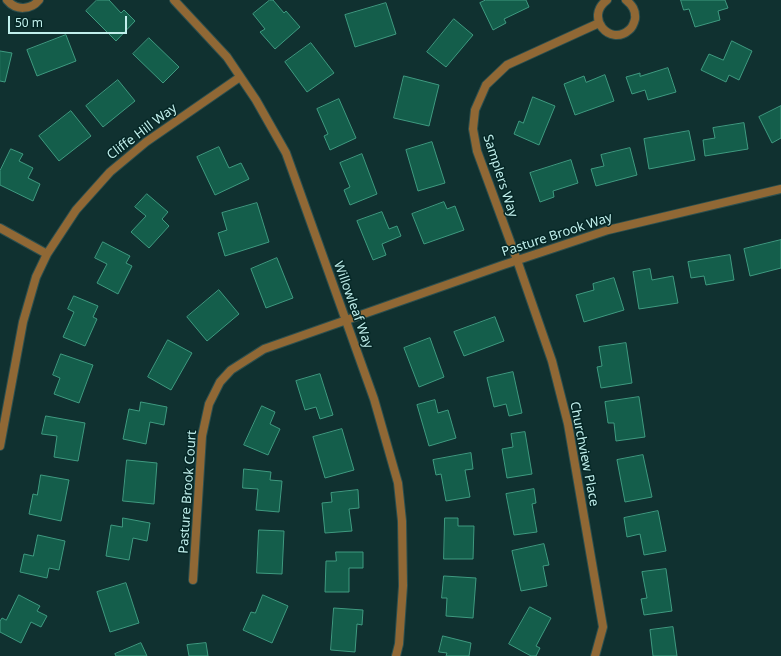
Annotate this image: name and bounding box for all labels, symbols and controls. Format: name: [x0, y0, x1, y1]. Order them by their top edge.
scale bar: [10, 8, 129, 34]
text: 50 m: [15, 14, 43, 31]
street label: Cliffe Hill Way: [104, 101, 180, 163]
street label: Samplers Way: [479, 133, 521, 219]
street label: Pasture Brook Way: [500, 210, 614, 260]
street label: Willowleaf Way: [330, 259, 376, 351]
street label: Churchview Place: [566, 400, 602, 508]
street label: Pasture Brook Court: [176, 430, 200, 554]

